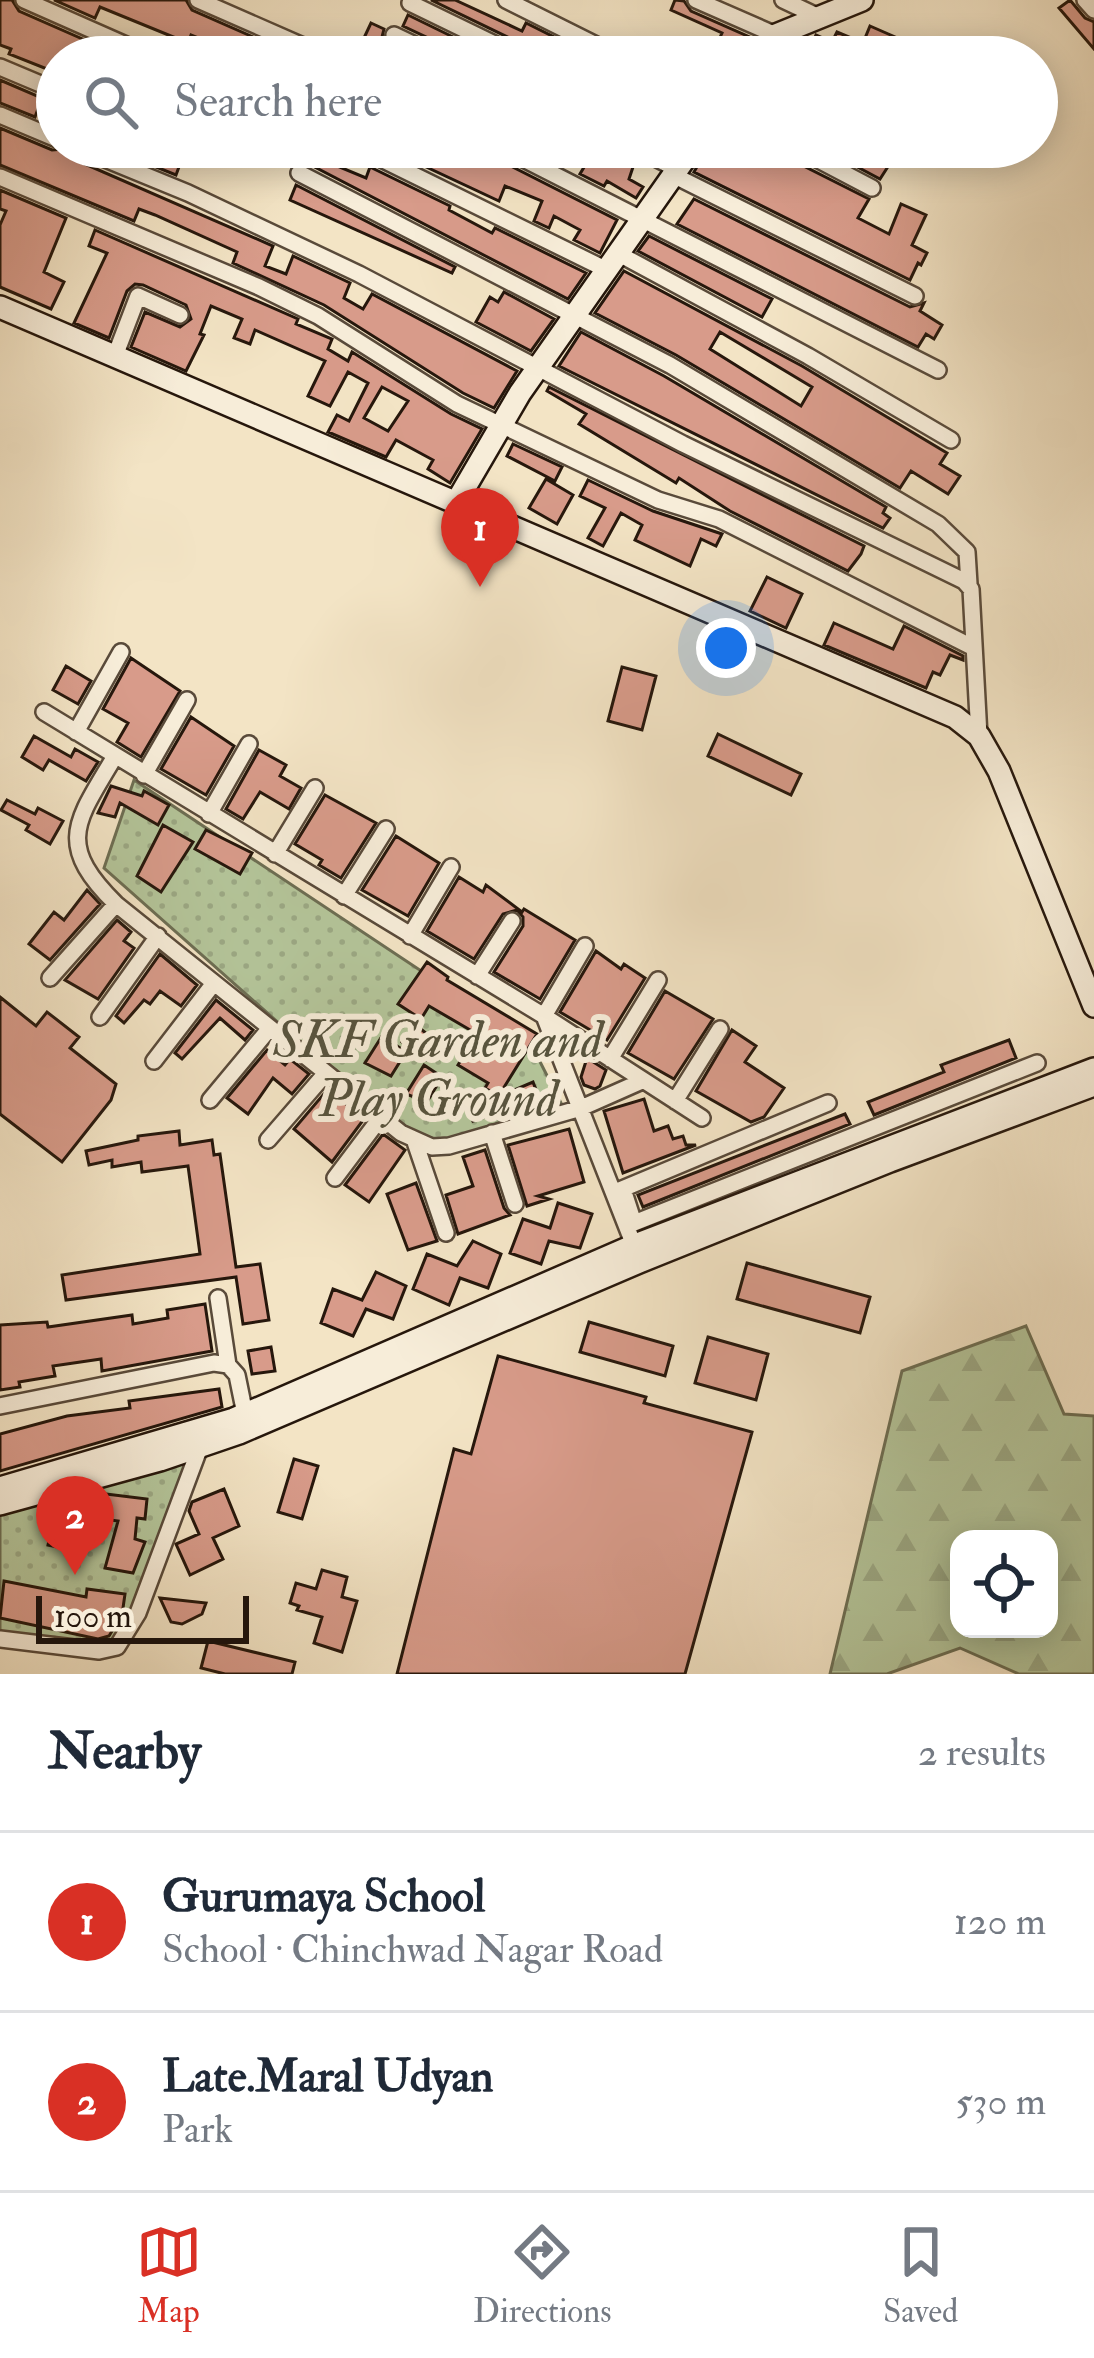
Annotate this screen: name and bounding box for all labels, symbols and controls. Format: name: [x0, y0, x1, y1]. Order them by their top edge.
search box: [36, 36, 1058, 168]
icon: search: [78, 69, 144, 135]
text: Search here: [174, 74, 382, 130]
pin: 1: [441, 488, 519, 587]
your location: [696, 618, 756, 678]
park label: SKF Garden and Play Ground: [272, 1009, 605, 1132]
pin: 2: [36, 1476, 114, 1575]
map controls: [950, 1530, 1058, 1638]
button: locate: [950, 1530, 1058, 1638]
scale bar: [36, 1590, 249, 1643]
text: 100 m: [54, 1596, 132, 1637]
text: Nearby: [48, 1720, 201, 1784]
text: 2 results: [918, 1728, 1046, 1777]
text: Gurumaya School: [162, 1869, 485, 1925]
text: 1: [80, 1897, 94, 1946]
text: 120 m: [954, 1897, 1046, 1946]
text: School · Chinchwad Nagar Road: [162, 1925, 663, 1974]
text: Late.Maral Udyan: [162, 2049, 493, 2105]
text: 2: [77, 2077, 97, 2126]
text: 530 m: [955, 2077, 1046, 2126]
text: Park: [162, 2105, 233, 2154]
tab: Map: [136, 2219, 202, 2332]
tab: Directions: [473, 2219, 612, 2332]
tab: Saved: [883, 2219, 958, 2332]

